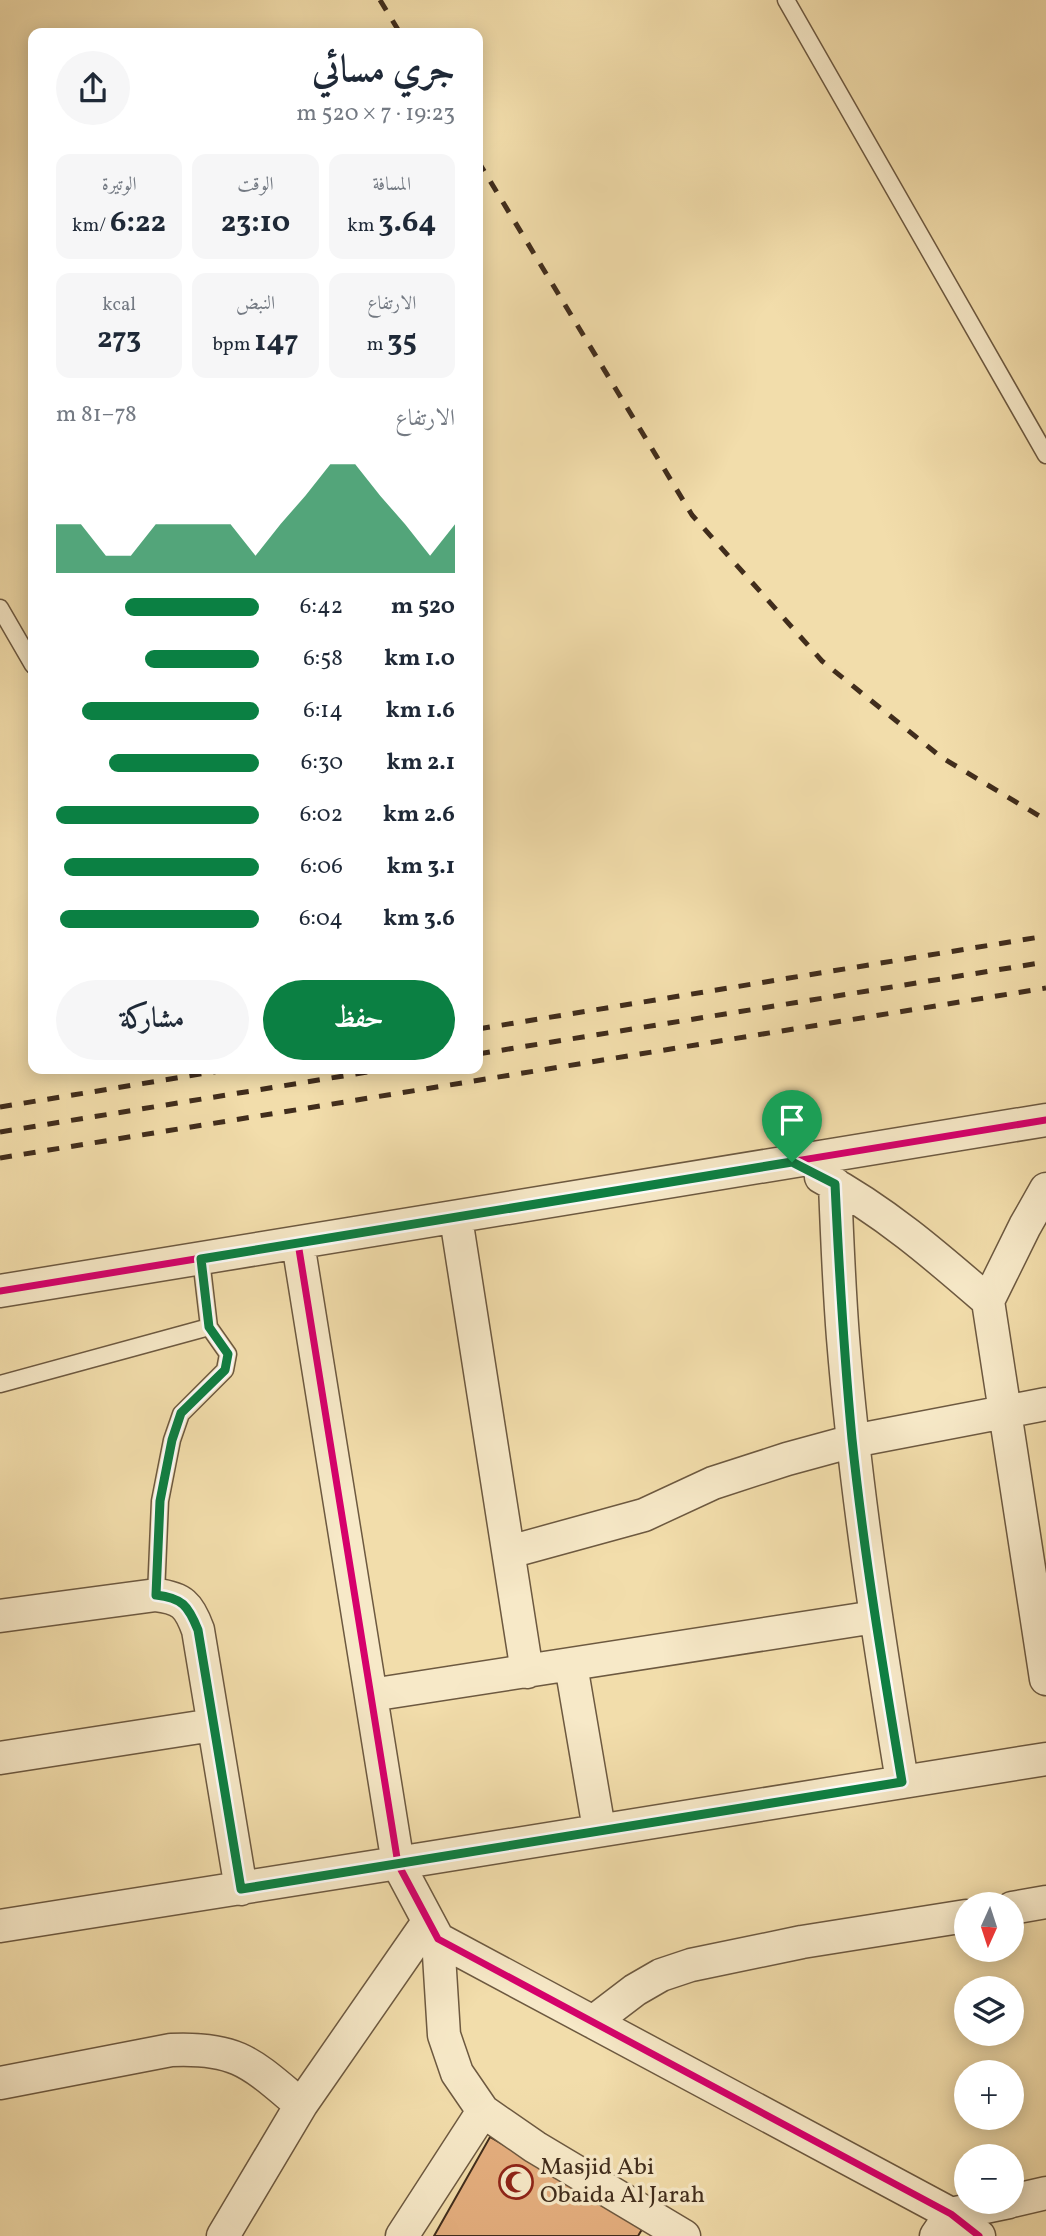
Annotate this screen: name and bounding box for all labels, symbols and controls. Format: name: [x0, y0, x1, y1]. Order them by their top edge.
text: جري مسائي: [312, 45, 455, 98]
button: share: [56, 51, 130, 125]
text: 19:23 · 7 × 520 m: [297, 98, 455, 130]
text: الوتيرة: [102, 172, 137, 198]
text: الوقت: [237, 172, 274, 198]
text: المسافة: [372, 172, 411, 198]
text: 6:22: [110, 202, 166, 244]
text: 23:10: [221, 202, 290, 244]
text: 3.64: [378, 202, 436, 244]
text: /km: [72, 213, 110, 239]
text: km: [347, 213, 378, 239]
text: النبض: [236, 291, 275, 317]
text: الارتفاع: [367, 291, 416, 317]
text: kcal: [102, 292, 136, 318]
text: 273: [97, 318, 141, 360]
text: 147: [254, 321, 299, 363]
text: 35: [387, 321, 417, 363]
text: bpm: [212, 332, 254, 358]
text: m: [367, 332, 387, 358]
text: 78–81 m: [56, 399, 137, 431]
text: الارتفاع: [395, 403, 455, 435]
text: 6:42: [300, 591, 343, 623]
text: 520 m: [391, 591, 455, 623]
text: 6:58: [303, 643, 343, 675]
text: 1.0 km: [384, 643, 455, 675]
text: 6:14: [303, 695, 343, 727]
text: 1.6 km: [386, 695, 455, 727]
text: 6:30: [301, 747, 343, 779]
text: 2.1 km: [386, 747, 455, 779]
text: 6:02: [300, 799, 343, 831]
text: 2.6 km: [383, 799, 455, 831]
text: 6:06: [300, 851, 343, 883]
text: 3.1 km: [387, 851, 455, 883]
text: 6:04: [299, 903, 343, 935]
text: 3.6 km: [383, 903, 455, 935]
button: مشاركة: [56, 980, 249, 1060]
button: حفظ: [263, 980, 455, 1060]
pin: [762, 1090, 822, 1162]
icon: arrive: [773, 1101, 811, 1139]
north arrow: [954, 1892, 1024, 1962]
map controls: [954, 1892, 1024, 2214]
button: layers: [954, 1976, 1024, 2046]
button: +: [954, 2060, 1024, 2130]
button: −: [954, 2144, 1024, 2214]
place label: Masjid Abi Obaida Al Jarah: [540, 2151, 705, 2213]
mosque icon: Masjid Abi Obaida Al Jarah: [497, 2163, 535, 2201]

